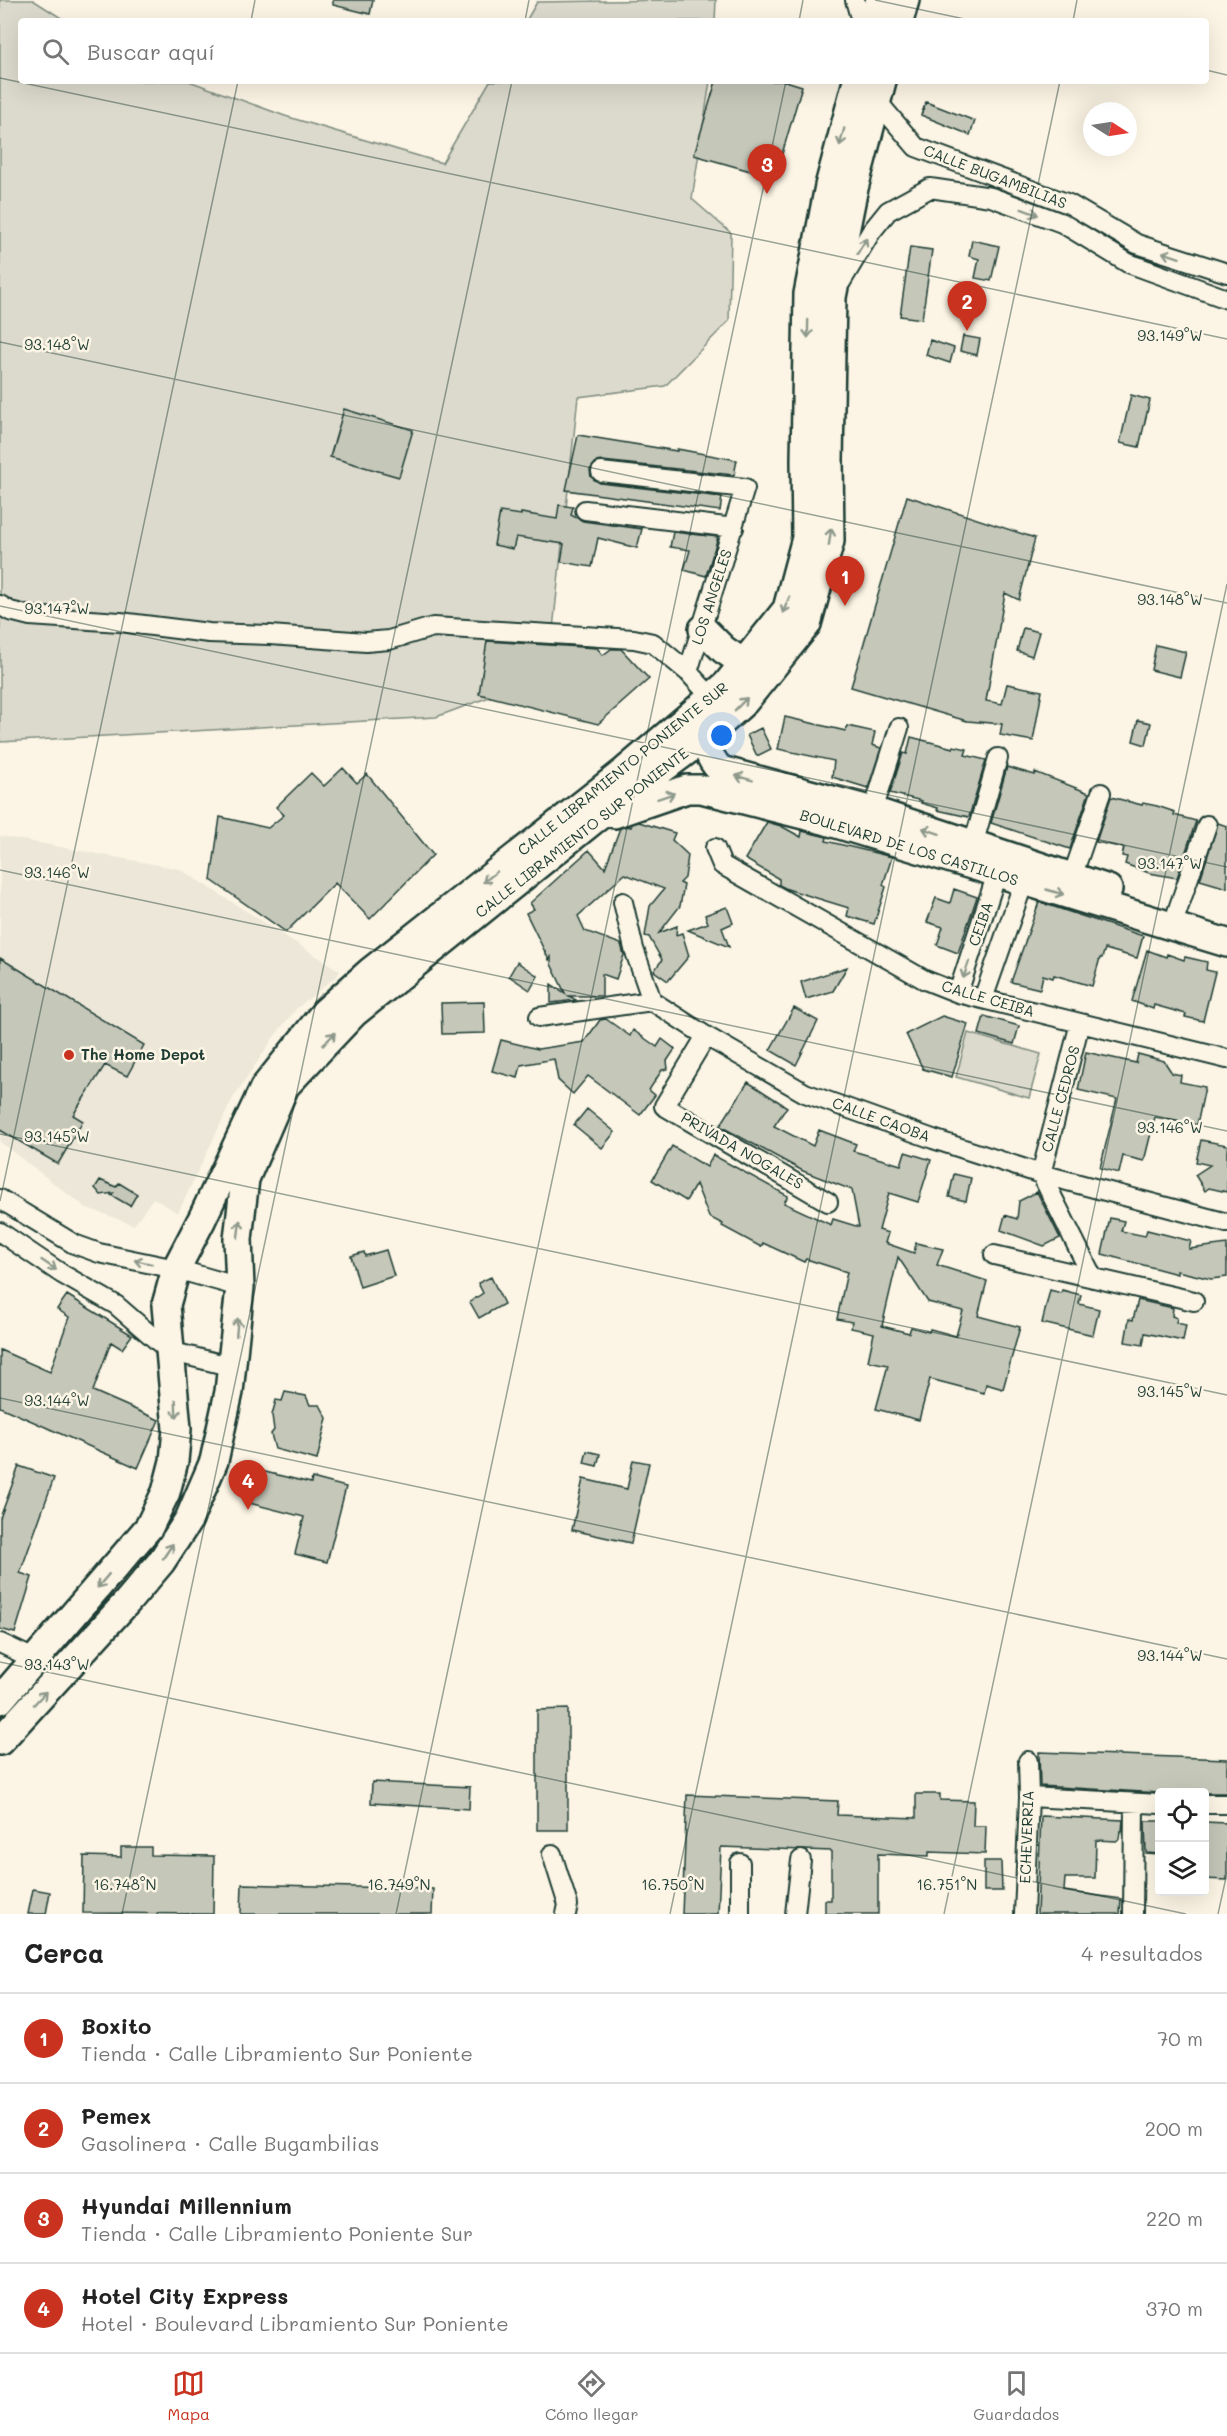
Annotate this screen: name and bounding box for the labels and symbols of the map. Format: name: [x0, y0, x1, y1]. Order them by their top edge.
north arrow: [1083, 102, 1137, 156]
one-way arrow: [836, 128, 847, 147]
street label: CALLE BUGAMBILIAS: [921, 139, 1070, 213]
pin: 3: [748, 144, 786, 194]
one-way arrow: [1020, 207, 1039, 218]
one-way arrow: [857, 238, 869, 255]
one-way arrow: [1162, 249, 1181, 260]
pin: 2: [948, 282, 986, 331]
one-way arrow: [802, 318, 813, 338]
text: 93.149°W: [1137, 325, 1203, 345]
text: 93.148°W: [24, 334, 90, 354]
one-way arrow: [825, 527, 836, 547]
street label: LOS ANGELES: [686, 546, 736, 647]
pin: 1: [826, 556, 864, 606]
text: 93.148°W: [1137, 589, 1203, 609]
one-way arrow: [780, 595, 791, 613]
text: 93.147°W: [25, 598, 89, 618]
street label: CALLE LIBRAMIENTO PONIENTE SUR: [513, 677, 732, 860]
one-way arrow: [733, 697, 748, 712]
your location: [707, 721, 736, 750]
street label: CALLE LIBRAMIENTO SUR PONIENTE: [471, 742, 692, 922]
one-way arrow: [735, 771, 754, 783]
one-way arrow: [656, 790, 675, 801]
street label: BOULEVARD DE LOS CASTILLOS: [798, 804, 1021, 890]
one-way arrow: [922, 824, 941, 835]
text: 93.147°W: [1138, 853, 1202, 873]
text: 93.146°W: [24, 862, 90, 882]
one-way arrow: [482, 870, 498, 883]
one-way arrow: [1045, 887, 1064, 898]
street label: CEIBA: [963, 899, 997, 948]
one-way arrow: [959, 960, 970, 979]
street label: CALLE CEIBA: [939, 975, 1037, 1021]
one-way arrow: [322, 1032, 336, 1047]
street label: CALLE CEDROS: [1036, 1043, 1084, 1154]
place label: The Home Depot: [81, 1044, 206, 1064]
marker: The Home Depot: [62, 1048, 76, 1062]
street label: CALLE CAOBA: [830, 1092, 933, 1146]
street label: PRIVADA NOGALES: [678, 1107, 807, 1193]
text: 93.146°W: [1137, 1117, 1203, 1137]
text: 93.145°W: [24, 1126, 90, 1146]
one-way arrow: [234, 1220, 245, 1239]
one-way arrow: [133, 1256, 153, 1267]
one-way arrow: [40, 1259, 56, 1271]
one-way arrow: [232, 1318, 243, 1338]
text: 93.145°W: [1137, 1381, 1203, 1401]
text: 93.144°W: [24, 1390, 90, 1410]
one-way arrow: [170, 1398, 181, 1418]
pin: 4: [228, 1460, 268, 1510]
one-way arrow: [162, 1543, 174, 1560]
one-way arrow: [96, 1573, 109, 1589]
text: 93.144°W: [1137, 1645, 1203, 1665]
text: 93.143°W: [24, 1654, 90, 1674]
one-way arrow: [33, 1691, 47, 1706]
street label: ECHEVERRIA: [1014, 1790, 1038, 1884]
text: 16.748°N: [93, 1874, 157, 1894]
text: 16.749°N: [367, 1874, 431, 1894]
text: 16.750°N: [641, 1874, 705, 1894]
text: 16.751°N: [917, 1874, 977, 1894]

